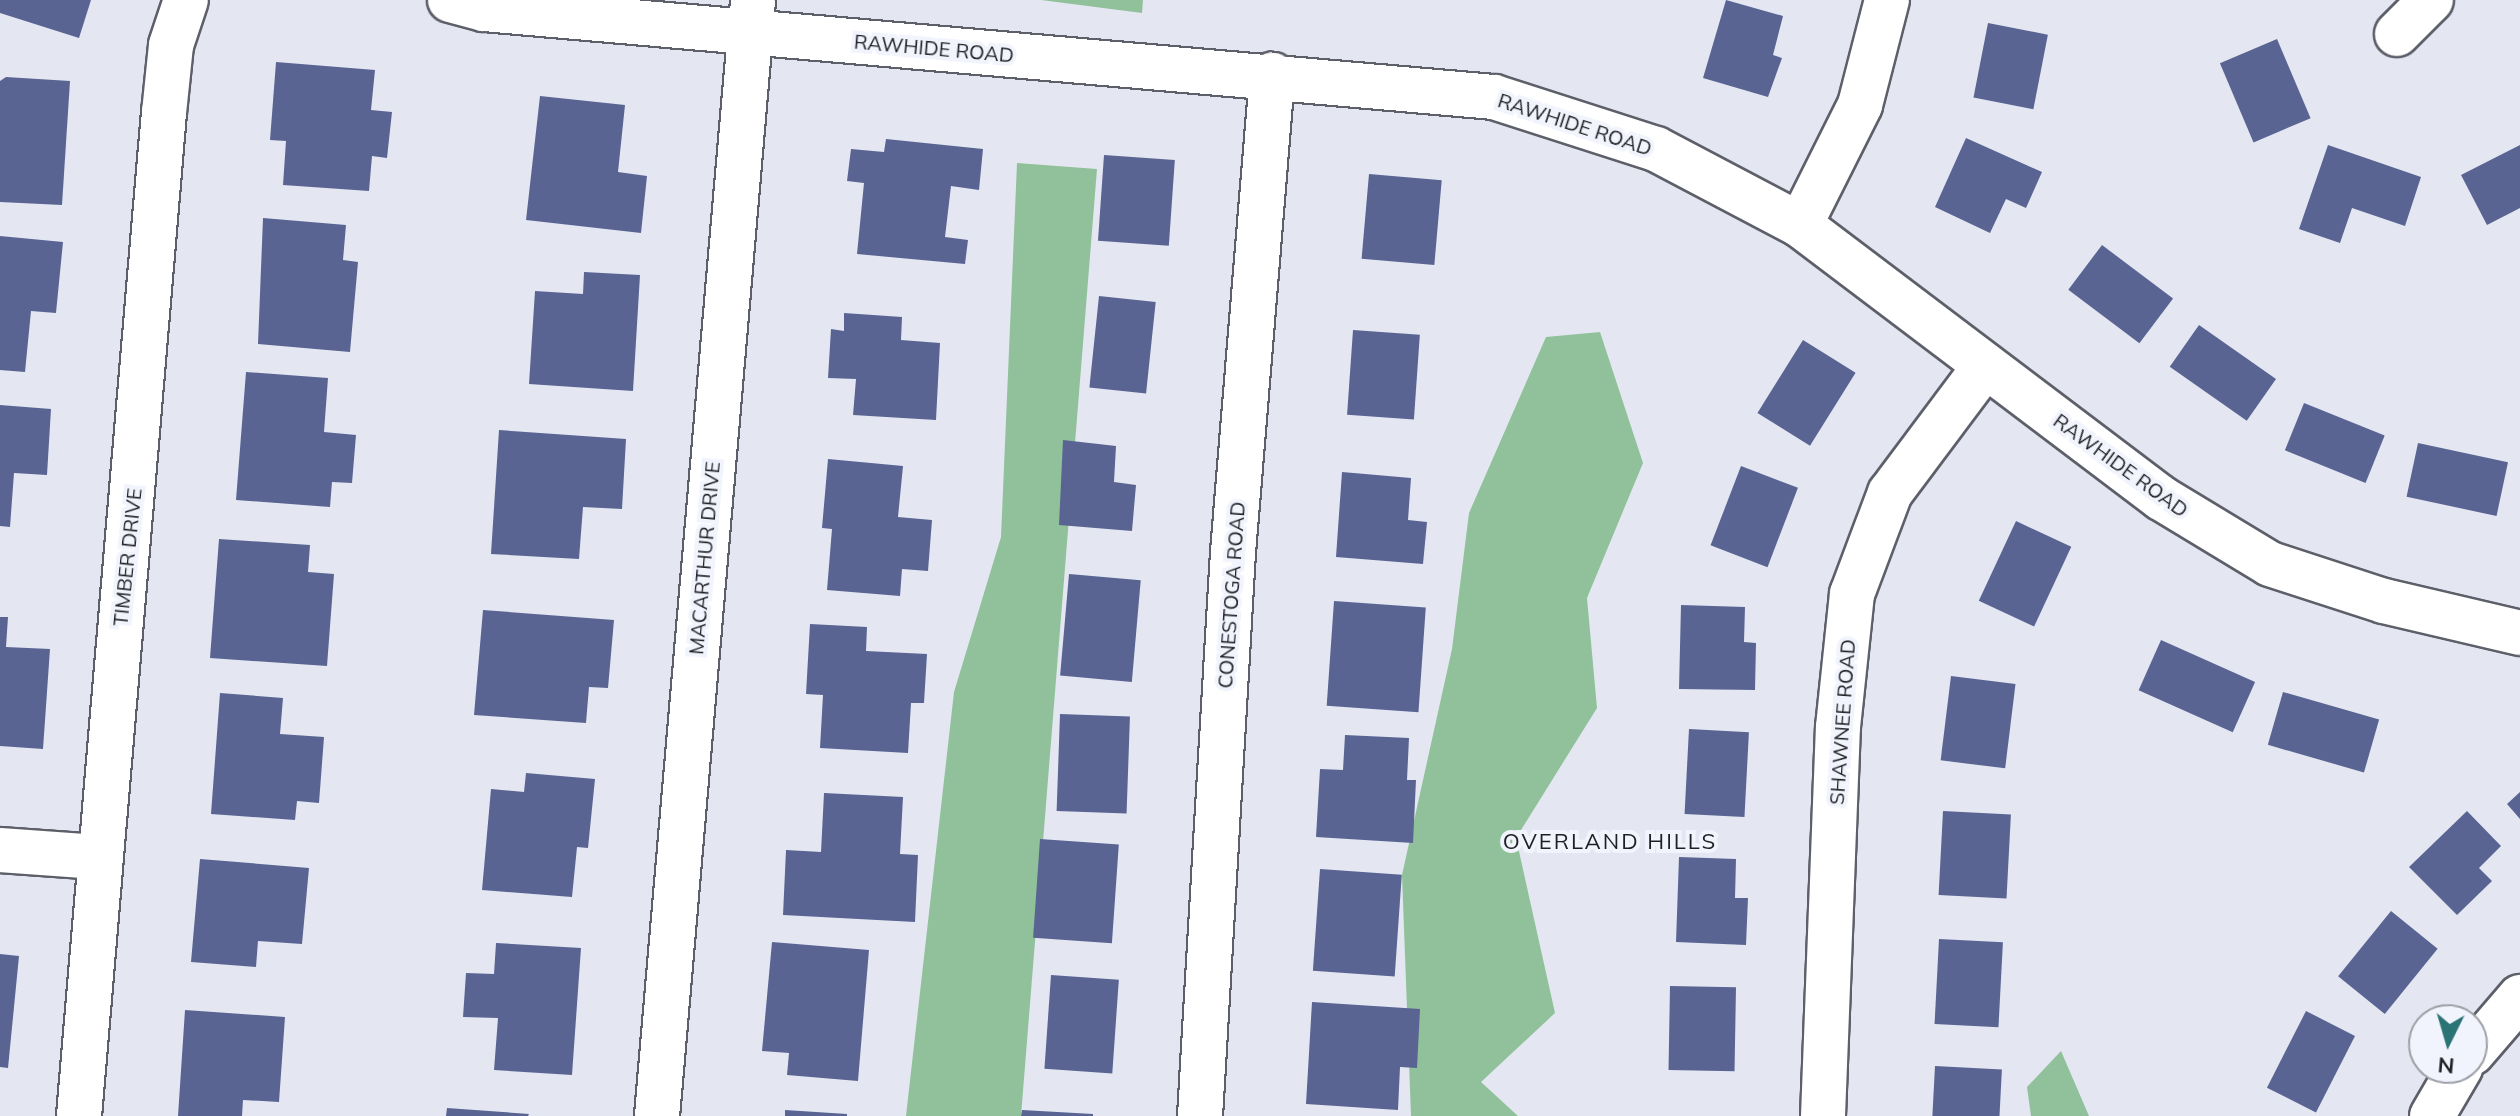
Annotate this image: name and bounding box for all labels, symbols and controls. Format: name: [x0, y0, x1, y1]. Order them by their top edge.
street label: RAWHIDE ROAD: [853, 29, 1015, 67]
street label: RAWHIDE ROAD: [1495, 88, 1655, 160]
street label: RAWHIDE ROAD: [2049, 408, 2193, 522]
street label: MACARTHUR DRIVE: [684, 460, 724, 656]
street label: TIMBER DRIVE: [108, 487, 146, 627]
street label: CONESTOGA ROAD: [1213, 501, 1249, 689]
street label: SHAWNEE ROAD: [1824, 638, 1860, 806]
district label: OVERLAND HILLS: [1503, 829, 1717, 855]
north arrow: [2408, 1004, 2488, 1084]
text: N: [2437, 1051, 2456, 1081]

